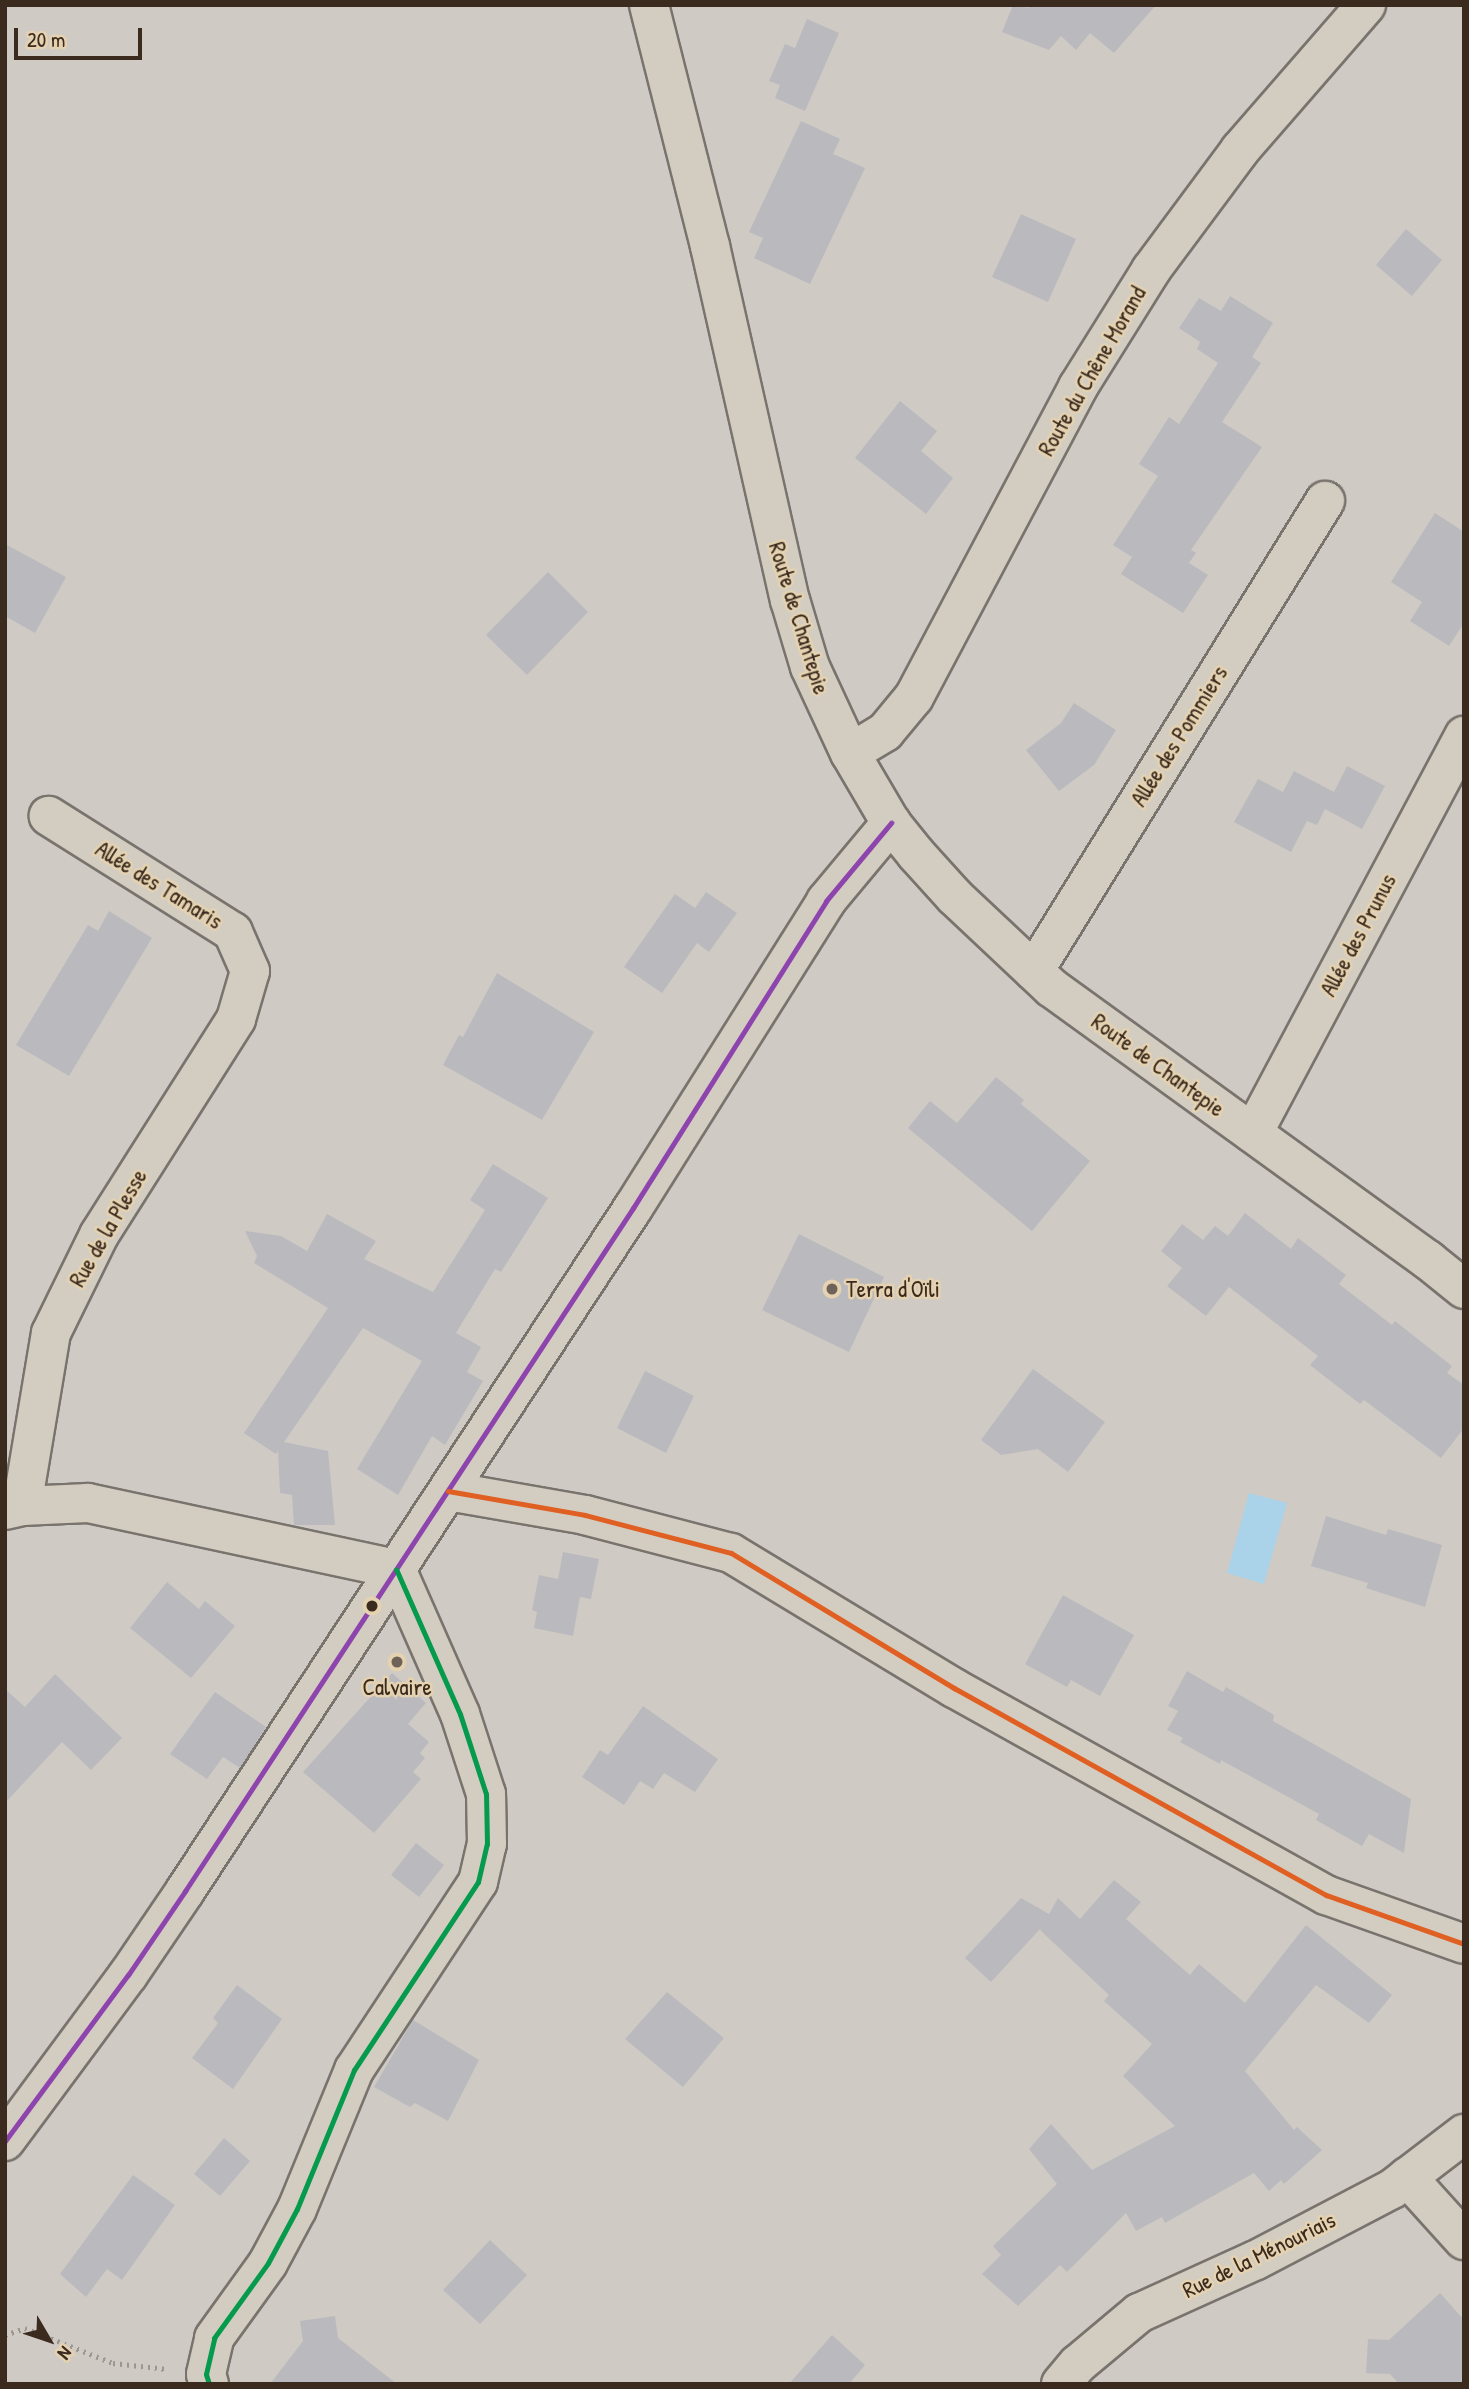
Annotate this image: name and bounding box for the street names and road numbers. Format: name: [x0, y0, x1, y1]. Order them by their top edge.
street label: Route du Chêne Morand: [1032, 281, 1152, 461]
street label: Route de Chantepie: [763, 539, 835, 697]
street label: Allée des Pommiers: [1125, 661, 1233, 811]
street label: Allée des Tamaris: [90, 835, 228, 935]
street label: Allée des Prunus: [1314, 869, 1402, 1001]
street label: Route de Chantepie: [1086, 1008, 1230, 1122]
street label: Rue de la Plesse: [63, 1164, 153, 1292]
street label: Rue de la Ménouriais: [1178, 2206, 1340, 2304]

